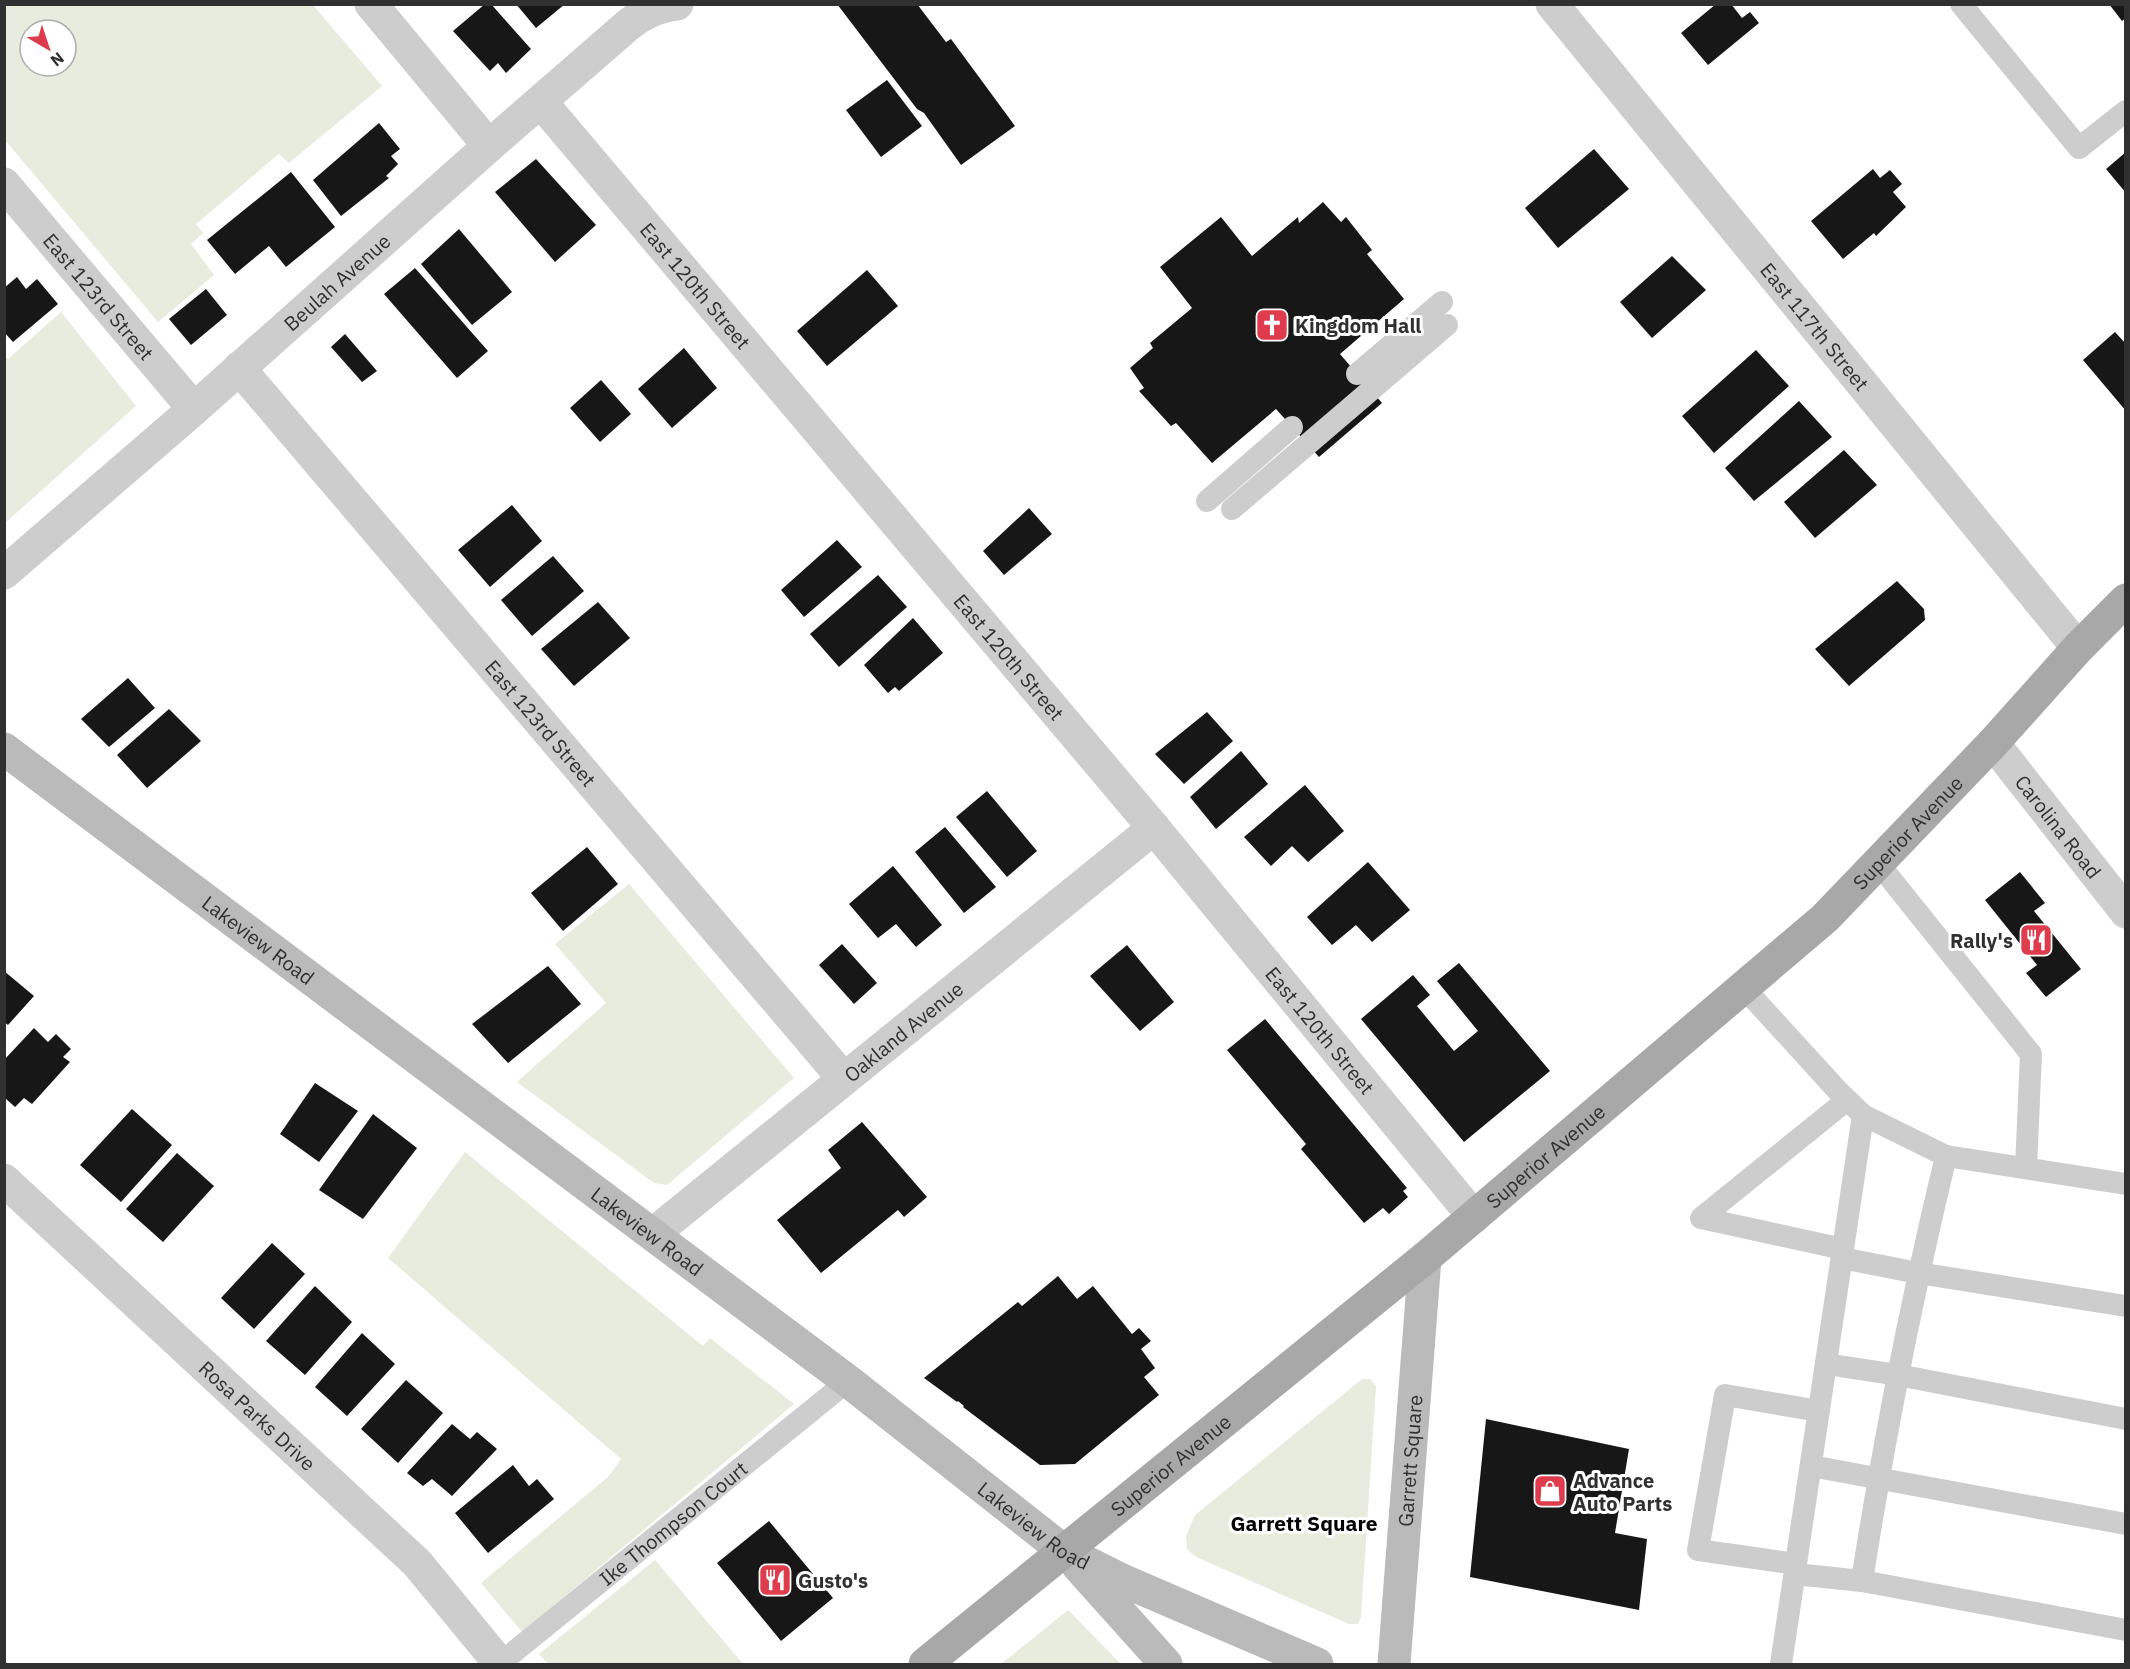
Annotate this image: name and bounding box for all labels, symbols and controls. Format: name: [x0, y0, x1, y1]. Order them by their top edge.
north arrow: [18, 18, 78, 78]
text: N: [47, 48, 68, 71]
street label: East 120th Street: [635, 216, 757, 354]
street label: East 123rd Street: [37, 227, 160, 365]
street label: Beulah Avenue: [277, 227, 396, 337]
street label: East 117th Street: [1755, 257, 1876, 396]
church icon: Kingdom Hall: [1254, 307, 1290, 343]
place label: Kingdom Hall: [1295, 312, 1421, 339]
street label: East 120th Street: [948, 588, 1071, 726]
street label: East 123rd Street: [479, 654, 603, 792]
street label: Superior Avenue: [1846, 769, 1968, 895]
street label: Carolina Road: [2009, 769, 2108, 884]
street label: Lakeview Road: [197, 889, 320, 990]
restaurant icon: Rally's: [2018, 922, 2054, 958]
place label: Rally's: [1950, 927, 2013, 954]
street label: East 120th Street: [1260, 961, 1381, 1100]
street label: Oakland Avenue: [838, 975, 968, 1088]
street label: Superior Avenue: [1480, 1097, 1610, 1214]
street label: Lakeview Road: [586, 1180, 709, 1282]
street label: Rosa Parks Drive: [193, 1354, 322, 1476]
street label: Garrett Square: [1391, 1394, 1428, 1528]
street label: Superior Avenue: [1104, 1408, 1236, 1522]
street label: Ike Thompson Court: [593, 1455, 753, 1591]
place label: Advance Auto Parts: [1573, 1467, 1672, 1517]
shop icon: Advance Auto Parts: [1532, 1473, 1568, 1509]
street label: Lakeview Road: [972, 1475, 1095, 1575]
district label: Garrett Square: [1230, 1509, 1378, 1537]
restaurant icon: Gusto's: [757, 1562, 793, 1598]
place label: Gusto's: [798, 1567, 868, 1594]

